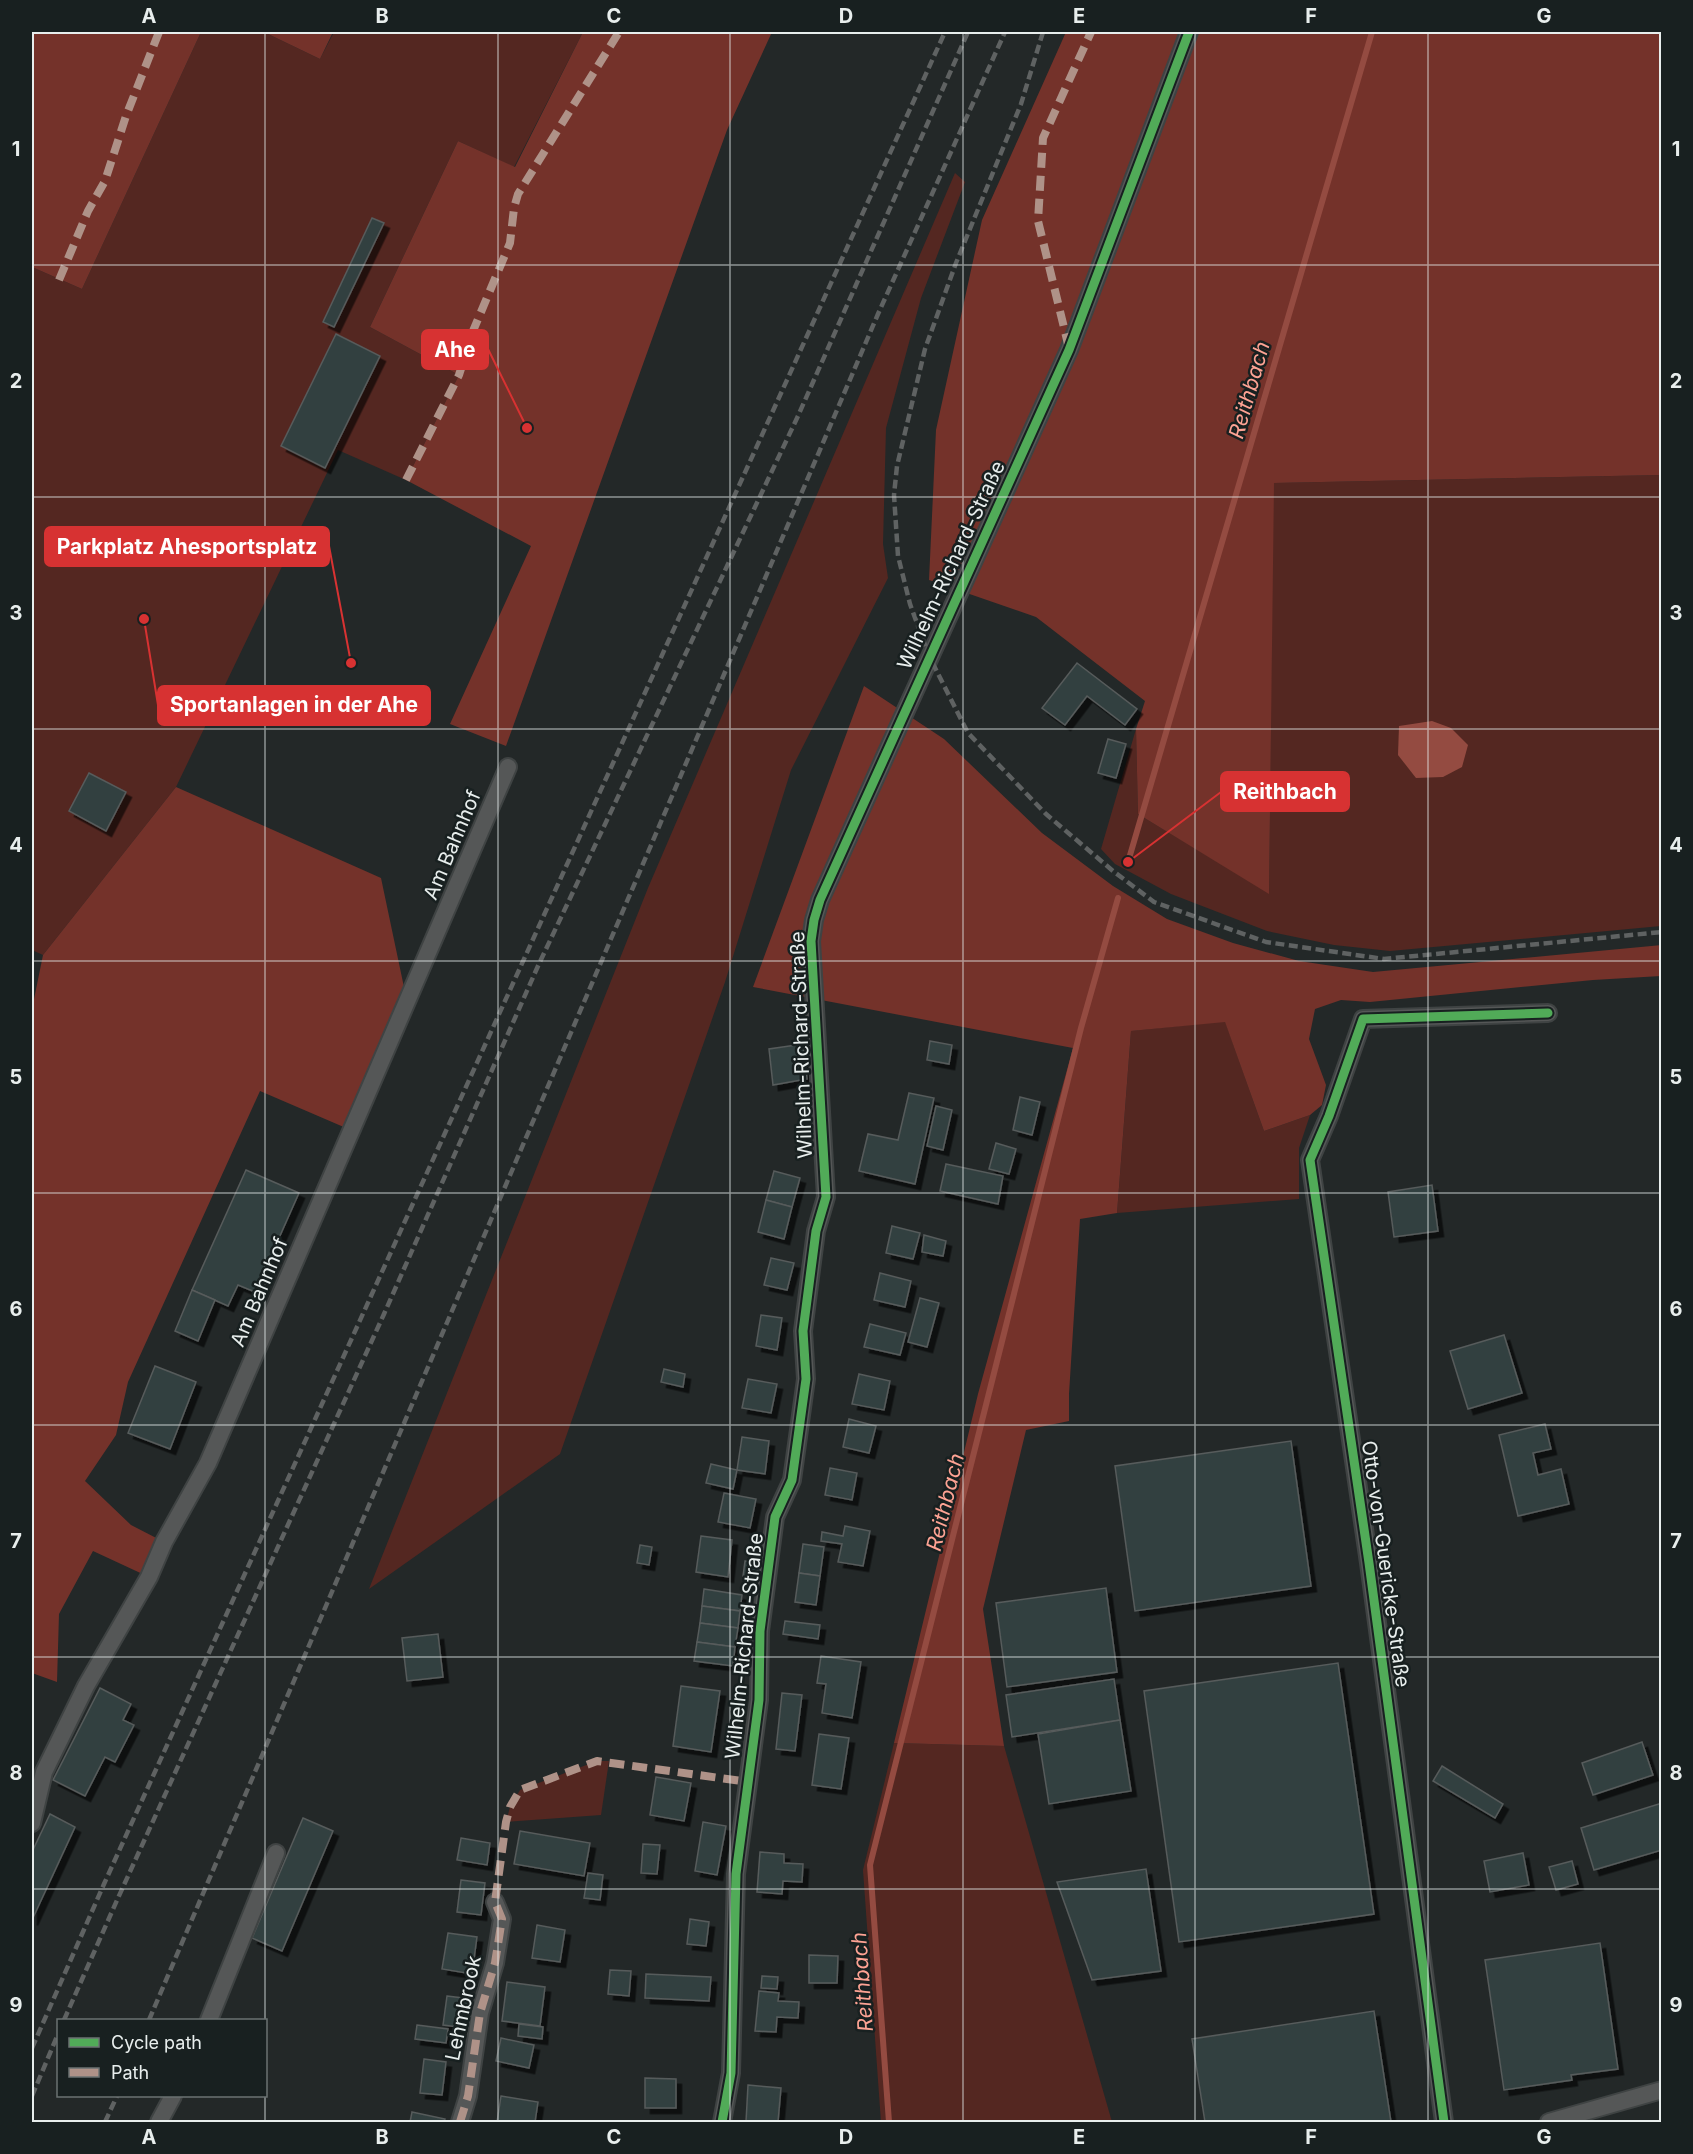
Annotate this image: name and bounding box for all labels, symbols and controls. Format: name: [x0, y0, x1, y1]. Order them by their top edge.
text: A: [142, 4, 157, 28]
text: B: [375, 4, 389, 28]
text: C: [607, 4, 621, 28]
text: D: [839, 4, 853, 28]
text: E: [1073, 4, 1085, 28]
text: F: [1305, 4, 1317, 28]
text: G: [1536, 4, 1552, 28]
text: 1: [12, 137, 20, 161]
text: 1: [1672, 137, 1680, 161]
callout: Ahe: [422, 330, 488, 369]
text: Ahe: [434, 337, 476, 362]
water label: Reithbach: [1223, 339, 1275, 441]
text: 2: [10, 369, 22, 393]
text: 2: [1670, 369, 1682, 393]
street label: Wilhelm-Richard-Straße: [892, 457, 1010, 673]
callout: Parkplatz Ahesportsplatz: [45, 527, 329, 566]
text: Parkplatz Ahesportsplatz: [57, 534, 317, 559]
text: 3: [10, 601, 22, 625]
text: 3: [1670, 601, 1682, 625]
callout: Sportanlagen in der Ahe: [158, 686, 430, 725]
text: Sportanlagen in der Ahe: [170, 692, 418, 717]
callout: Reithbach: [1221, 772, 1349, 811]
text: Reithbach: [1233, 779, 1337, 804]
street label: Am Bahnhof: [418, 786, 486, 903]
text: 4: [9, 833, 23, 857]
text: 4: [1669, 833, 1683, 857]
street label: Wilhelm-Richard-Straße: [785, 931, 817, 1159]
text: 5: [10, 1065, 22, 1089]
text: 5: [1670, 1065, 1682, 1089]
street label: Am Bahnhof: [225, 1233, 293, 1350]
text: 6: [10, 1297, 23, 1321]
text: 6: [1670, 1297, 1683, 1321]
street label: Otto-von-Guericke-Straße: [1357, 1439, 1415, 1689]
water label: Reithbach: [921, 1451, 969, 1553]
text: 7: [10, 1529, 22, 1553]
text: 7: [1670, 1529, 1682, 1553]
street label: Wilhelm-Richard-Straße: [720, 1532, 768, 1760]
text: 8: [9, 1761, 23, 1785]
text: 8: [1669, 1761, 1683, 1785]
water label: Reithbach: [846, 1931, 878, 2033]
street label: Lehmbrook: [440, 1953, 486, 2063]
text: 9: [10, 1993, 23, 2017]
text: 9: [1670, 1993, 1683, 2017]
legend: [57, 2019, 267, 2097]
text: Cycle path: [111, 2032, 202, 2053]
text: Path: [111, 2062, 149, 2083]
text: A: [142, 2125, 157, 2149]
text: B: [375, 2125, 389, 2149]
text: C: [607, 2125, 621, 2149]
text: D: [839, 2125, 853, 2149]
text: E: [1073, 2125, 1085, 2149]
text: F: [1305, 2125, 1317, 2149]
text: G: [1536, 2125, 1552, 2149]

